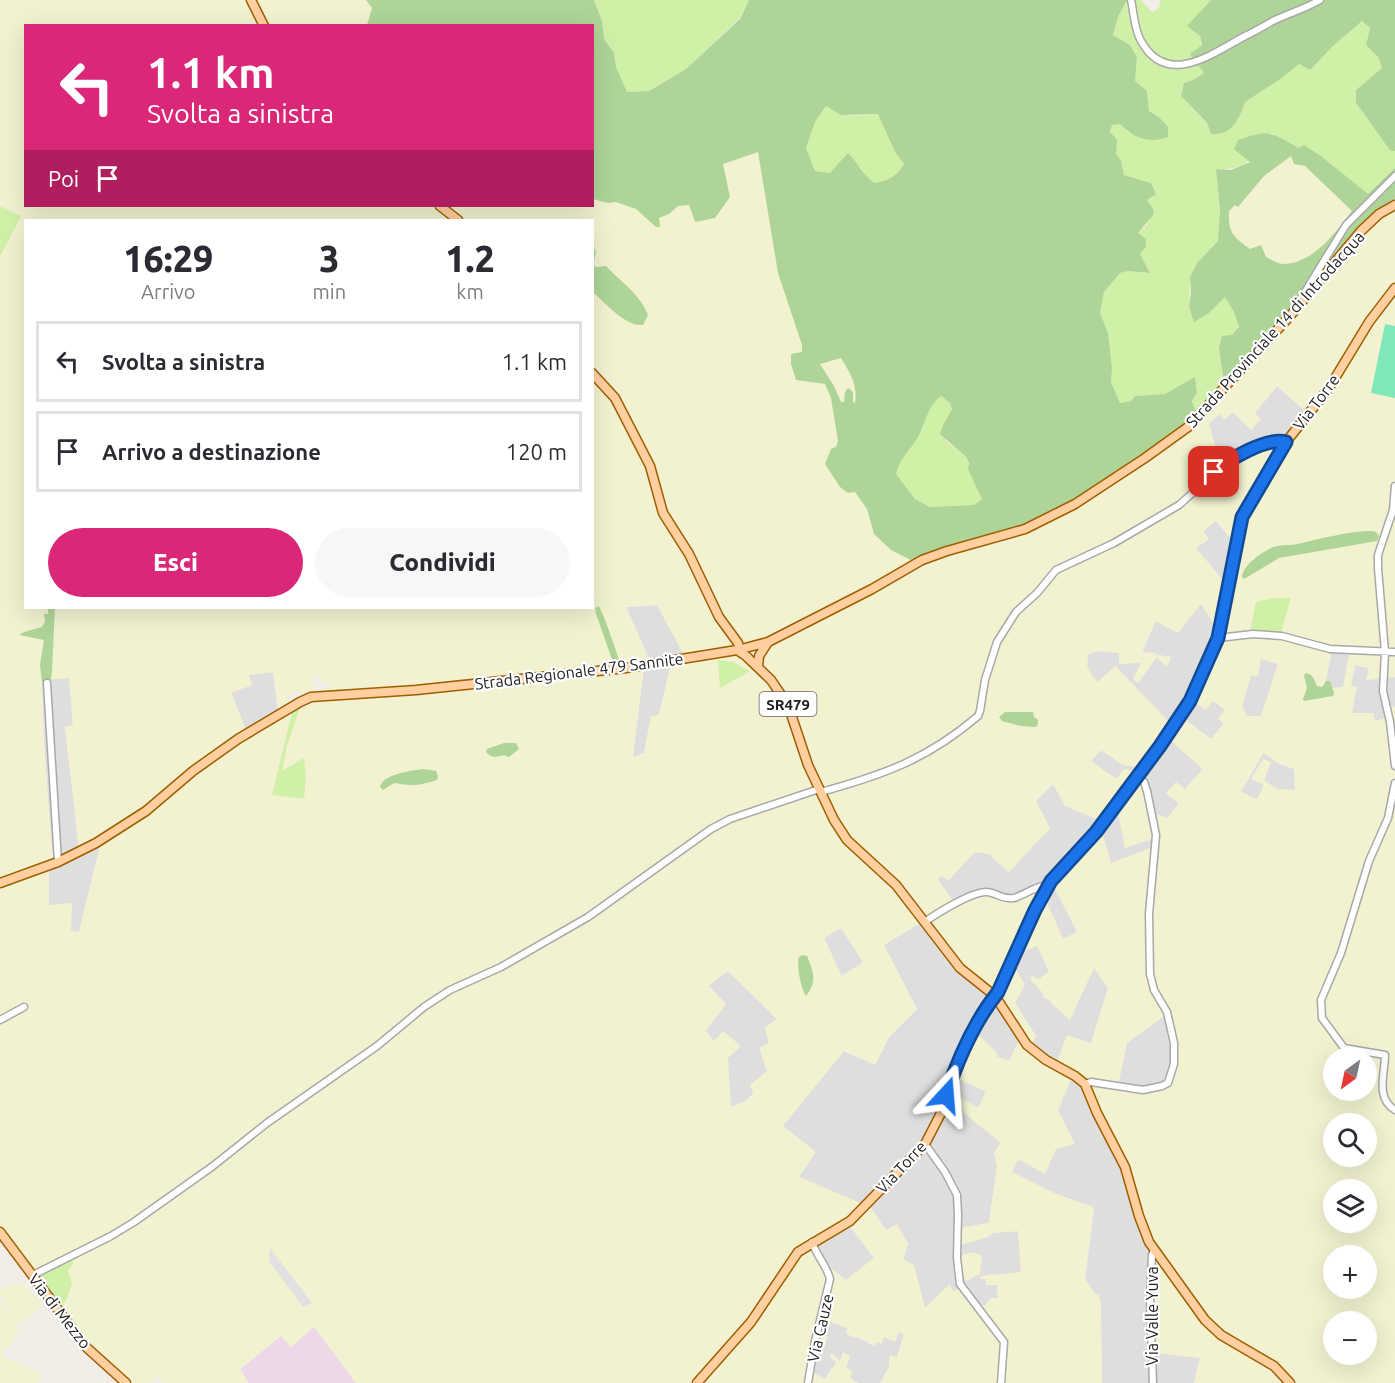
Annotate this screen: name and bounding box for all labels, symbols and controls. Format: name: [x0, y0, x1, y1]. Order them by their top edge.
icon: left: [48, 48, 126, 126]
text: 1.1 km: [147, 49, 274, 96]
text: Svolta a sinistra: [147, 98, 334, 128]
icon: arrive: [91, 162, 124, 195]
text: Poi: [48, 166, 79, 191]
street label: Strada Provinciale 14 di Introdacqua: [1182, 227, 1368, 431]
text: 16:29: [123, 238, 213, 279]
text: 3: [319, 238, 339, 279]
text: 1.2: [445, 238, 495, 279]
text: Arrivo: [141, 280, 195, 303]
text: min: [313, 280, 346, 303]
text: km: [456, 280, 484, 303]
icon: left: [51, 345, 84, 378]
text: Svolta a sinistra: [102, 349, 265, 374]
text: 1.1 km: [502, 349, 567, 374]
street label: Via Torre: [1289, 371, 1343, 433]
icon: arrive: [51, 435, 84, 468]
text: Arrivo a destinazione: [102, 439, 321, 464]
text: 120 m: [506, 439, 567, 464]
pin: [1188, 446, 1239, 497]
icon: arrive: [1197, 455, 1230, 488]
button: Esci: [48, 528, 303, 597]
button: Condividi: [315, 528, 570, 597]
street label: Strada Regionale 479 Sannite: [474, 649, 684, 693]
road number: SR479: [760, 692, 816, 716]
north arrow: [1323, 1047, 1377, 1101]
map controls: [1323, 1047, 1377, 1365]
position arrow: [914, 1063, 978, 1127]
button: search: [1323, 1113, 1377, 1167]
street label: Via Torre: [872, 1137, 930, 1197]
button: layers: [1323, 1179, 1377, 1233]
button: +: [1323, 1245, 1377, 1299]
street label: Via Valle Yuva: [1143, 1266, 1161, 1366]
street label: Via di Mezzo: [25, 1270, 95, 1352]
street label: Via Cauze: [803, 1292, 837, 1364]
button: −: [1323, 1311, 1377, 1365]

